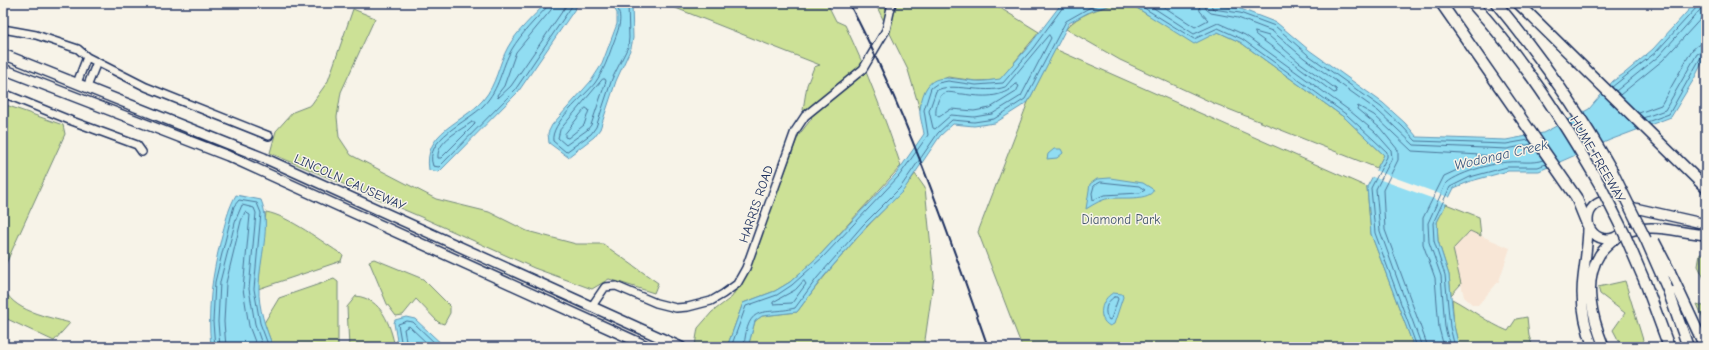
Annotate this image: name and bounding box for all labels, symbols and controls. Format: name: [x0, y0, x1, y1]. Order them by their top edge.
street label: HUME FREEWAY: [1567, 113, 1629, 205]
water label: Wodonga Creek: [1453, 136, 1550, 174]
street label: LINCOLN CAUSEWAY: [292, 151, 408, 213]
street label: HARRIS ROAD: [736, 163, 776, 245]
park label: Diamond Park: [1082, 212, 1161, 227]

